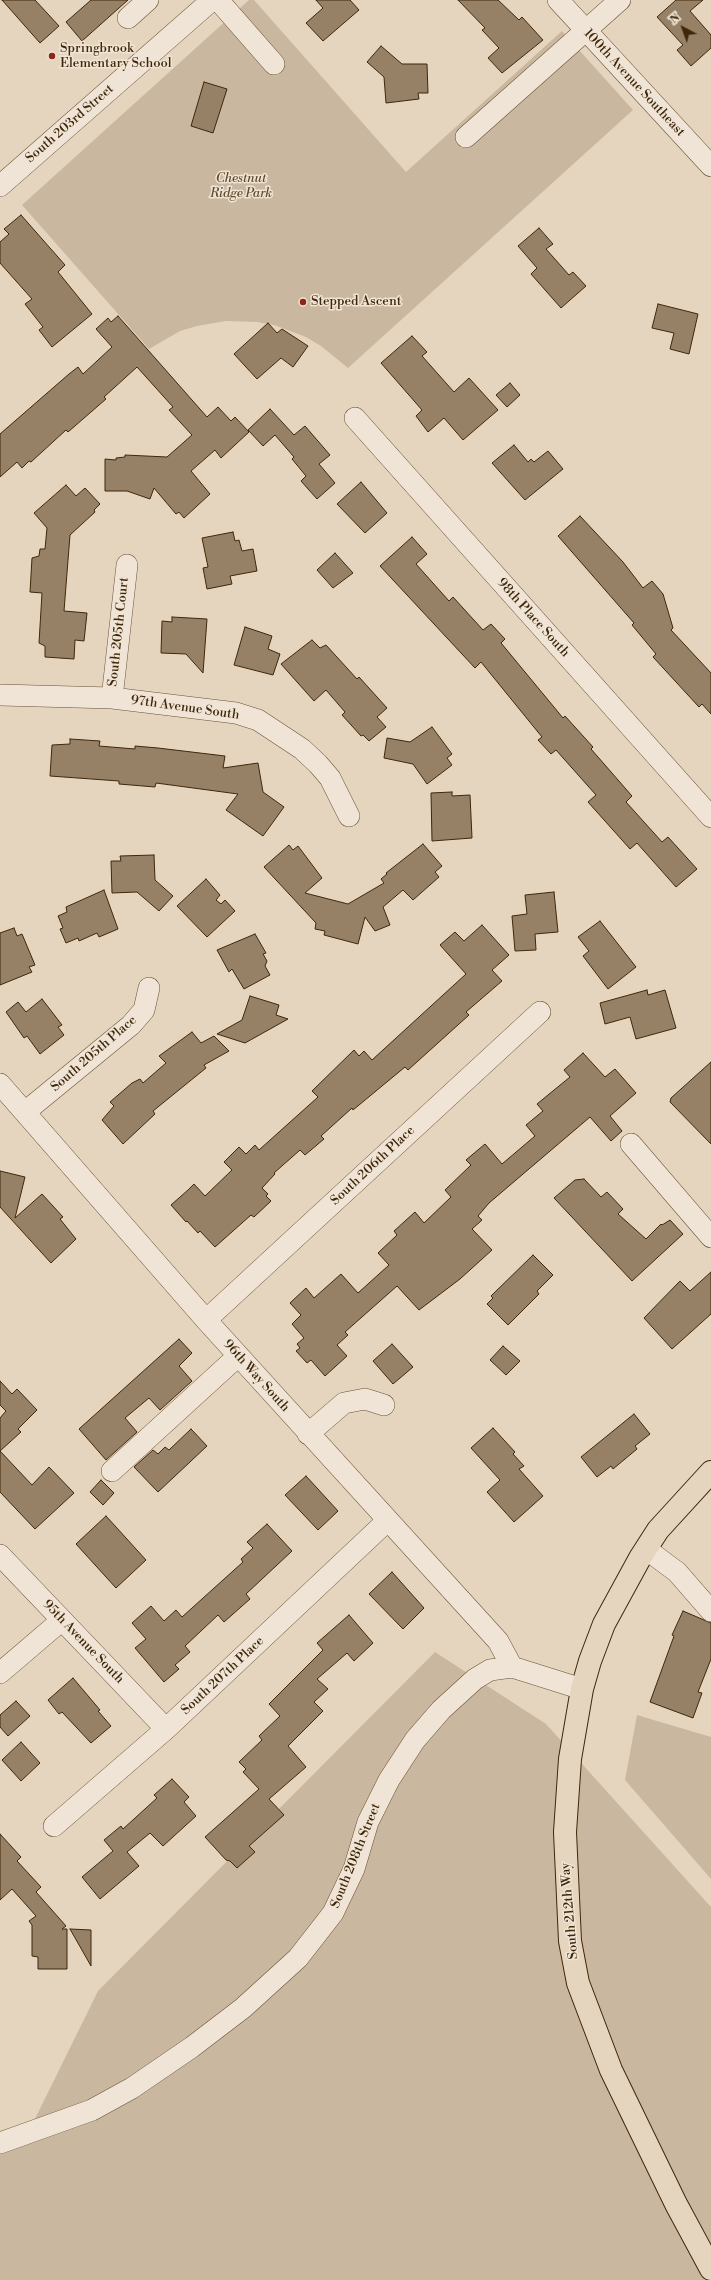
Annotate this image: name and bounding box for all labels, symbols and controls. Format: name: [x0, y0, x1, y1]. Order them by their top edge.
north arrow: [663, 8, 703, 48]
text: N: [667, 11, 683, 27]
street label: 100th Avenue Southeast: [580, 26, 688, 140]
place label: Springbrook Elementary School: [60, 41, 172, 72]
marker: Springbrook Elementary School: [47, 51, 57, 61]
street label: South 203rd Street: [23, 82, 117, 166]
park label: Chestnut Ridge Park: [210, 171, 272, 202]
place label: Stepped Ascent: [311, 294, 401, 310]
marker: Stepped Ascent: [298, 297, 308, 307]
street label: 98th Place South: [493, 575, 573, 661]
street label: South 205th Court: [105, 577, 133, 687]
street label: 97th Avenue South: [130, 693, 240, 723]
street label: South 205th Place: [48, 1013, 140, 1095]
street label: South 206th Place: [328, 1123, 418, 1209]
street label: 96th Way South: [219, 1337, 293, 1415]
street label: 95th Avenue South: [39, 1597, 127, 1687]
street label: South 207th Place: [178, 1634, 268, 1718]
street label: South 208th Street: [328, 1801, 384, 1911]
street label: South 212th Way: [558, 1862, 582, 1960]

